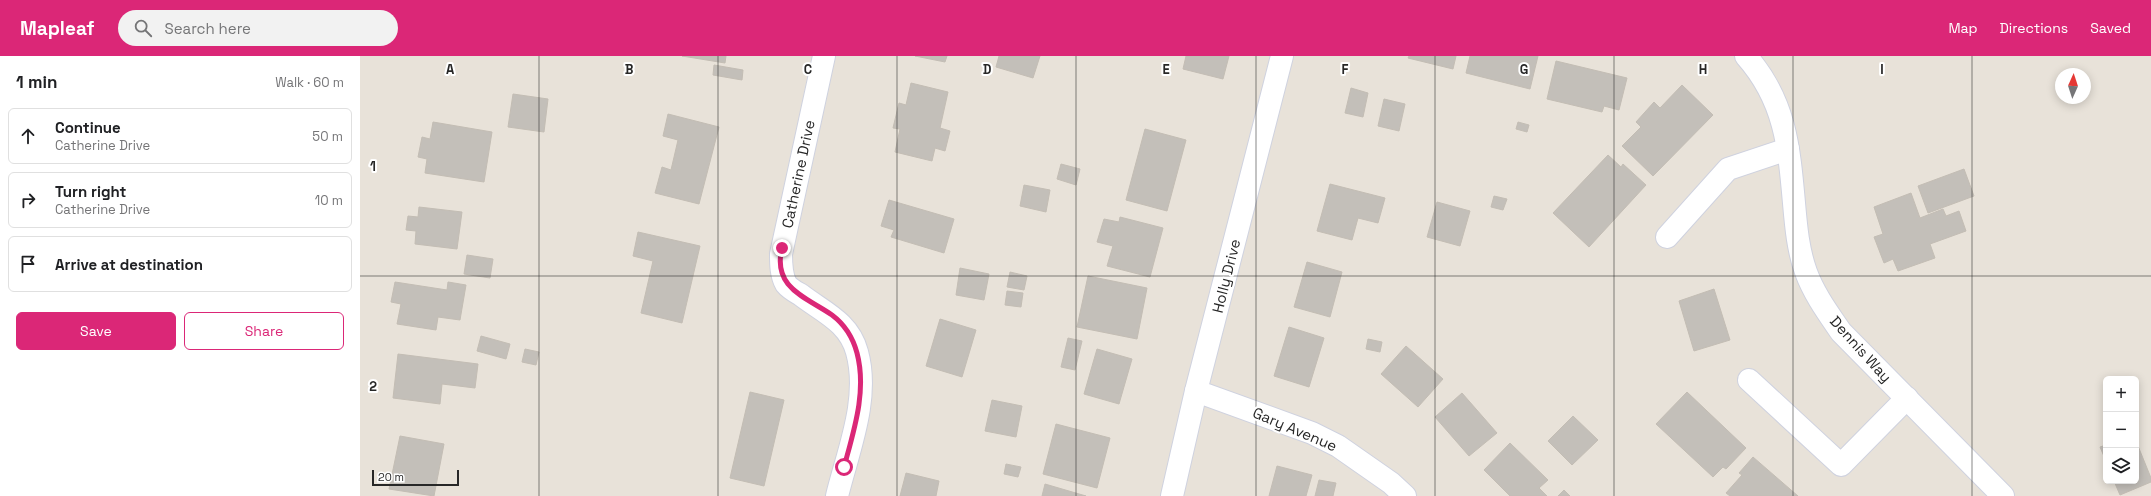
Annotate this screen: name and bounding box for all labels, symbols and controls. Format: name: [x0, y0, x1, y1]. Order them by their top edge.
search box: [118, 10, 398, 46]
text: Mapleaf: [20, 16, 94, 41]
icon: search: [132, 17, 154, 39]
text: Search here: [164, 19, 251, 38]
text: Map: [1948, 19, 1978, 37]
text: Directions: [2000, 19, 2068, 37]
text: Saved: [2090, 19, 2131, 37]
text: A: [446, 61, 455, 78]
text: B: [625, 61, 634, 78]
text: C: [804, 61, 812, 78]
text: D: [983, 61, 992, 78]
text: E: [1162, 61, 1170, 78]
text: F: [1342, 61, 1349, 78]
text: G: [1520, 61, 1528, 78]
text: H: [1699, 61, 1707, 78]
text: I: [1880, 61, 1884, 78]
north arrow: [2055, 68, 2091, 104]
text: 1 min: [16, 71, 58, 93]
text: Walk · 60 m: [275, 74, 344, 91]
text: Continue: [55, 118, 121, 137]
street label: Catherine Drive: [777, 118, 819, 230]
icon: ahead: [17, 125, 39, 147]
text: 50 m: [312, 128, 343, 145]
text: Catherine Drive: [55, 137, 150, 154]
text: 1: [370, 158, 376, 175]
text: Turn right: [55, 182, 126, 201]
icon: right: [17, 189, 39, 211]
text: 10 m: [315, 192, 343, 209]
text: Catherine Drive: [55, 201, 150, 218]
street label: Holly Drive: [1208, 237, 1244, 315]
route end: [773, 239, 791, 257]
icon: arrive: [17, 253, 39, 275]
text: Arrive at destination: [55, 255, 203, 274]
button: Save: [16, 312, 176, 350]
button: Share: [184, 312, 344, 350]
street label: Dennis Way: [1826, 312, 1896, 386]
map controls: [2103, 376, 2139, 484]
button: +: [2103, 376, 2139, 412]
text: 2: [369, 378, 377, 395]
street label: Gary Avenue: [1250, 403, 1340, 455]
button: −: [2103, 412, 2139, 448]
button: layers: [2103, 448, 2139, 484]
route start: [835, 458, 853, 476]
scale bar: [372, 468, 459, 487]
text: 20 m: [378, 470, 404, 484]

